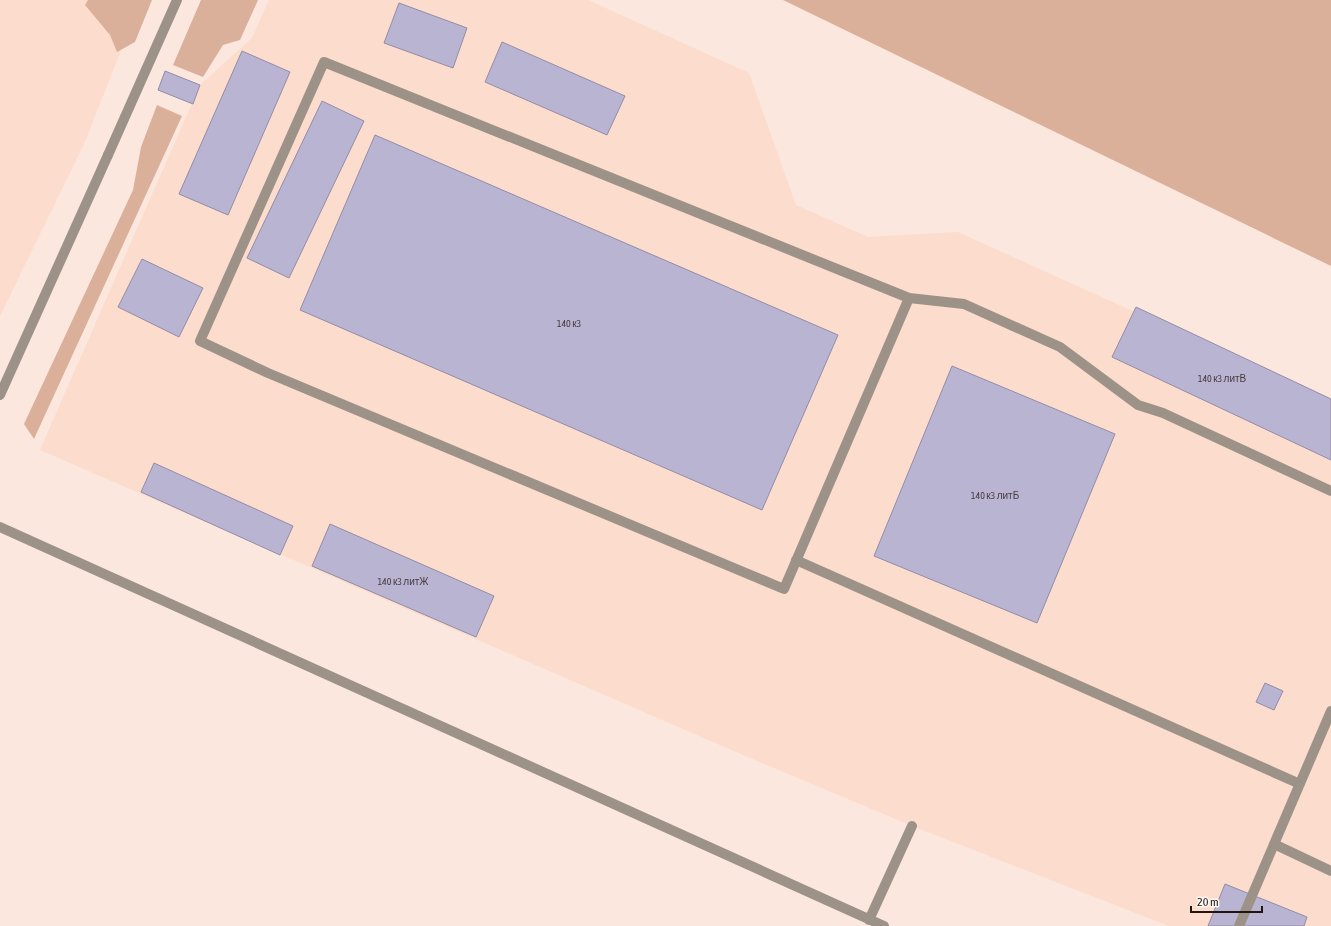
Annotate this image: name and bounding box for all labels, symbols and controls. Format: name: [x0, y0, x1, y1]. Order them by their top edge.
house number: 140 к3: [557, 318, 582, 329]
house number: 140 к3 литВ: [1198, 373, 1247, 384]
house number: 140 к3 литБ: [971, 490, 1020, 501]
house number: 140 к3 литЖ: [377, 576, 429, 587]
scale bar: [1191, 888, 1262, 914]
text: 20 m: [1197, 895, 1219, 909]

